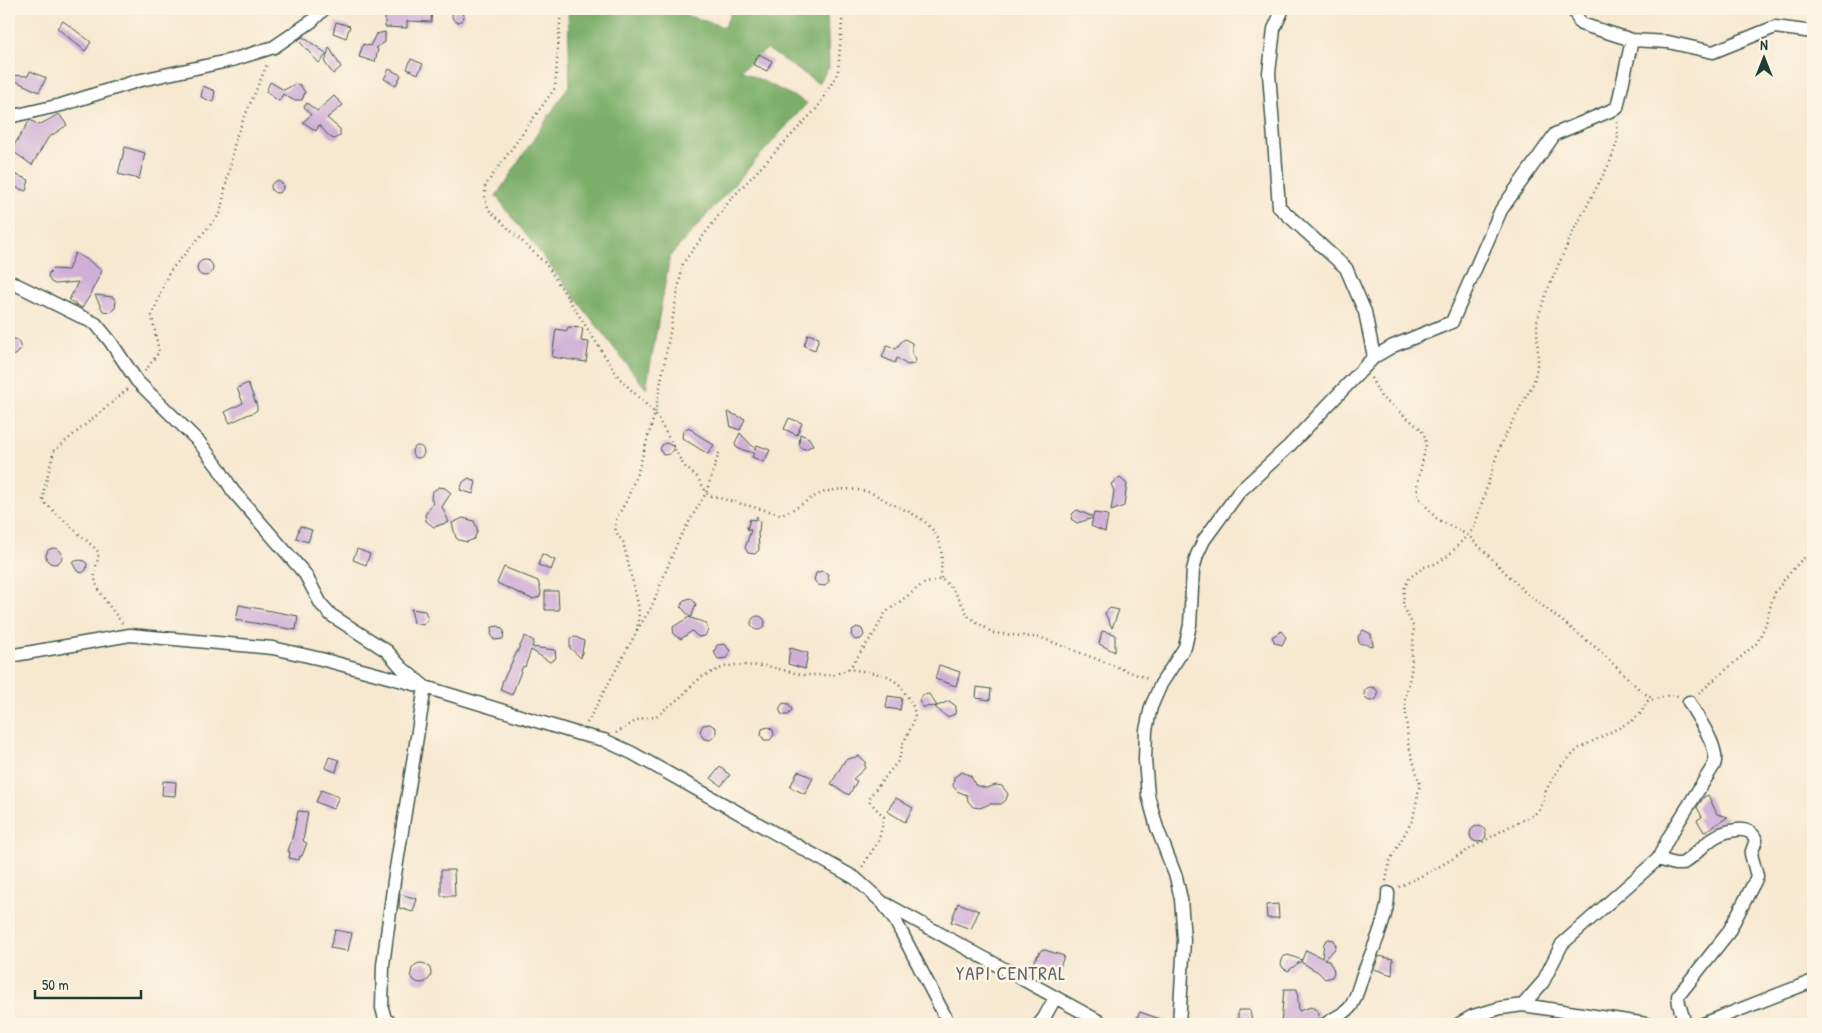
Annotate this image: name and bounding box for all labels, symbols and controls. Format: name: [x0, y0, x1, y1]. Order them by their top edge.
north arrow: [1740, 32, 1790, 82]
text: N: [1760, 35, 1768, 54]
district label: YAPI CENTRAL: [956, 960, 1066, 986]
scale bar: [35, 968, 141, 1000]
text: 50 m: [42, 974, 69, 995]

